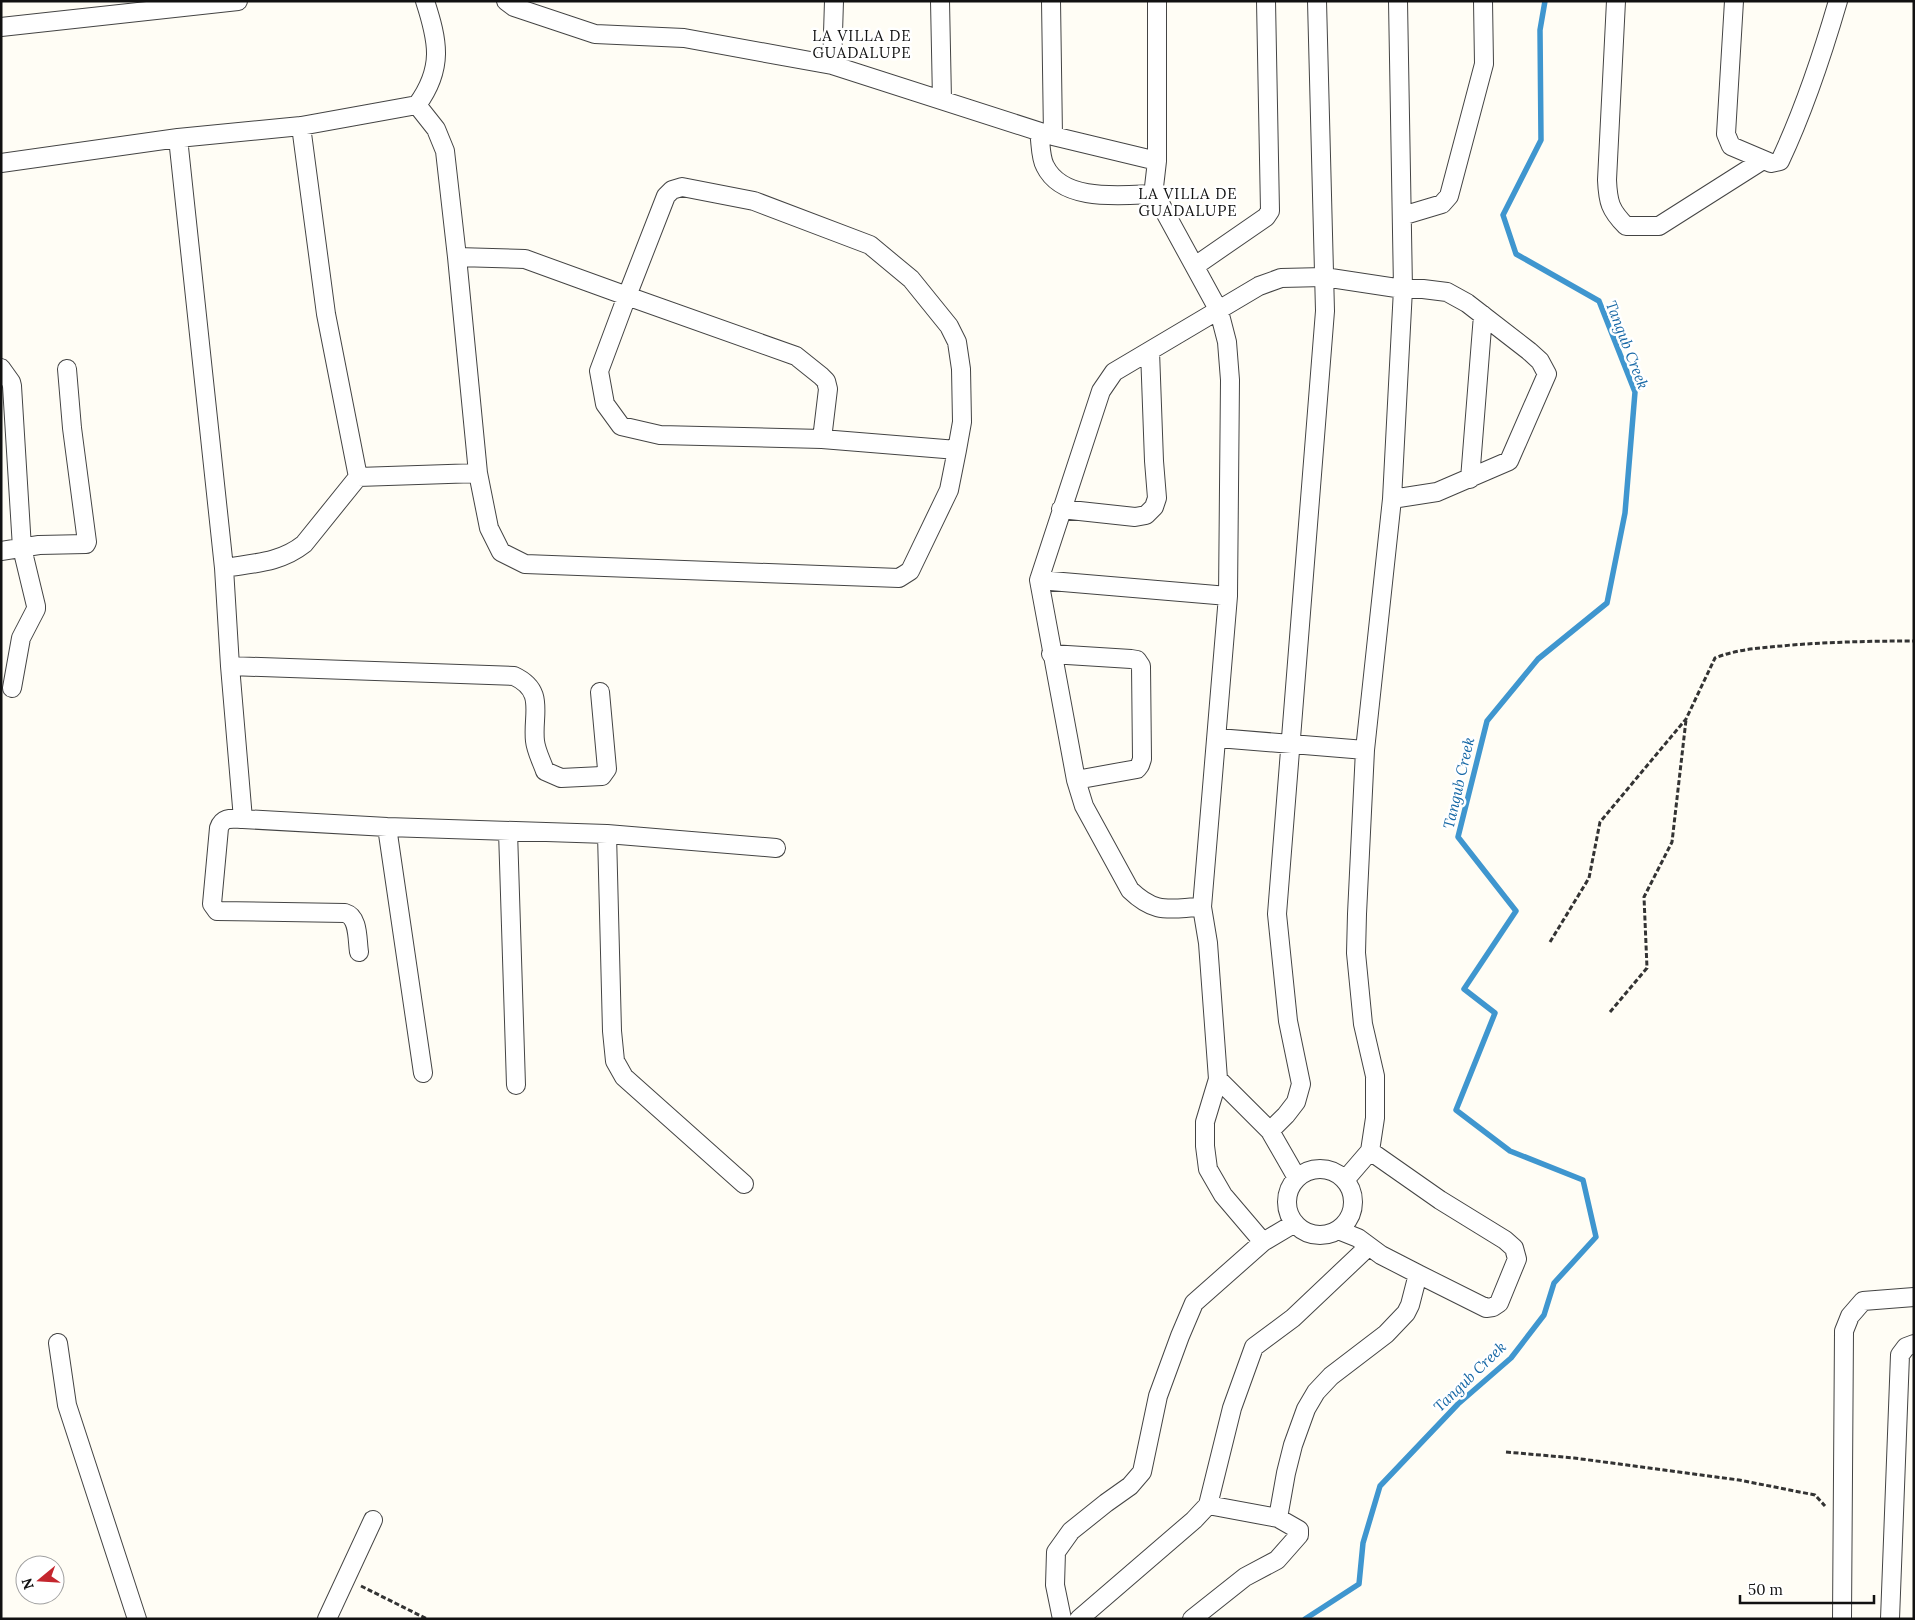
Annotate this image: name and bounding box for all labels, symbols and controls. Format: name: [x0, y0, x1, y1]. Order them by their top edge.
district label: LA VILLA DE GUADALUPE: [812, 26, 912, 62]
district label: LA VILLA DE GUADALUPE: [1138, 184, 1238, 220]
water label: Tangub Creek: [1602, 298, 1653, 392]
water label: Tangub Creek: [1439, 735, 1478, 831]
water label: Tangub Creek: [1429, 1337, 1510, 1416]
north arrow: [15, 1555, 65, 1605]
scale bar: [1740, 1572, 1874, 1604]
text: N: [17, 1576, 38, 1592]
text: 50 m: [1748, 1580, 1783, 1599]

